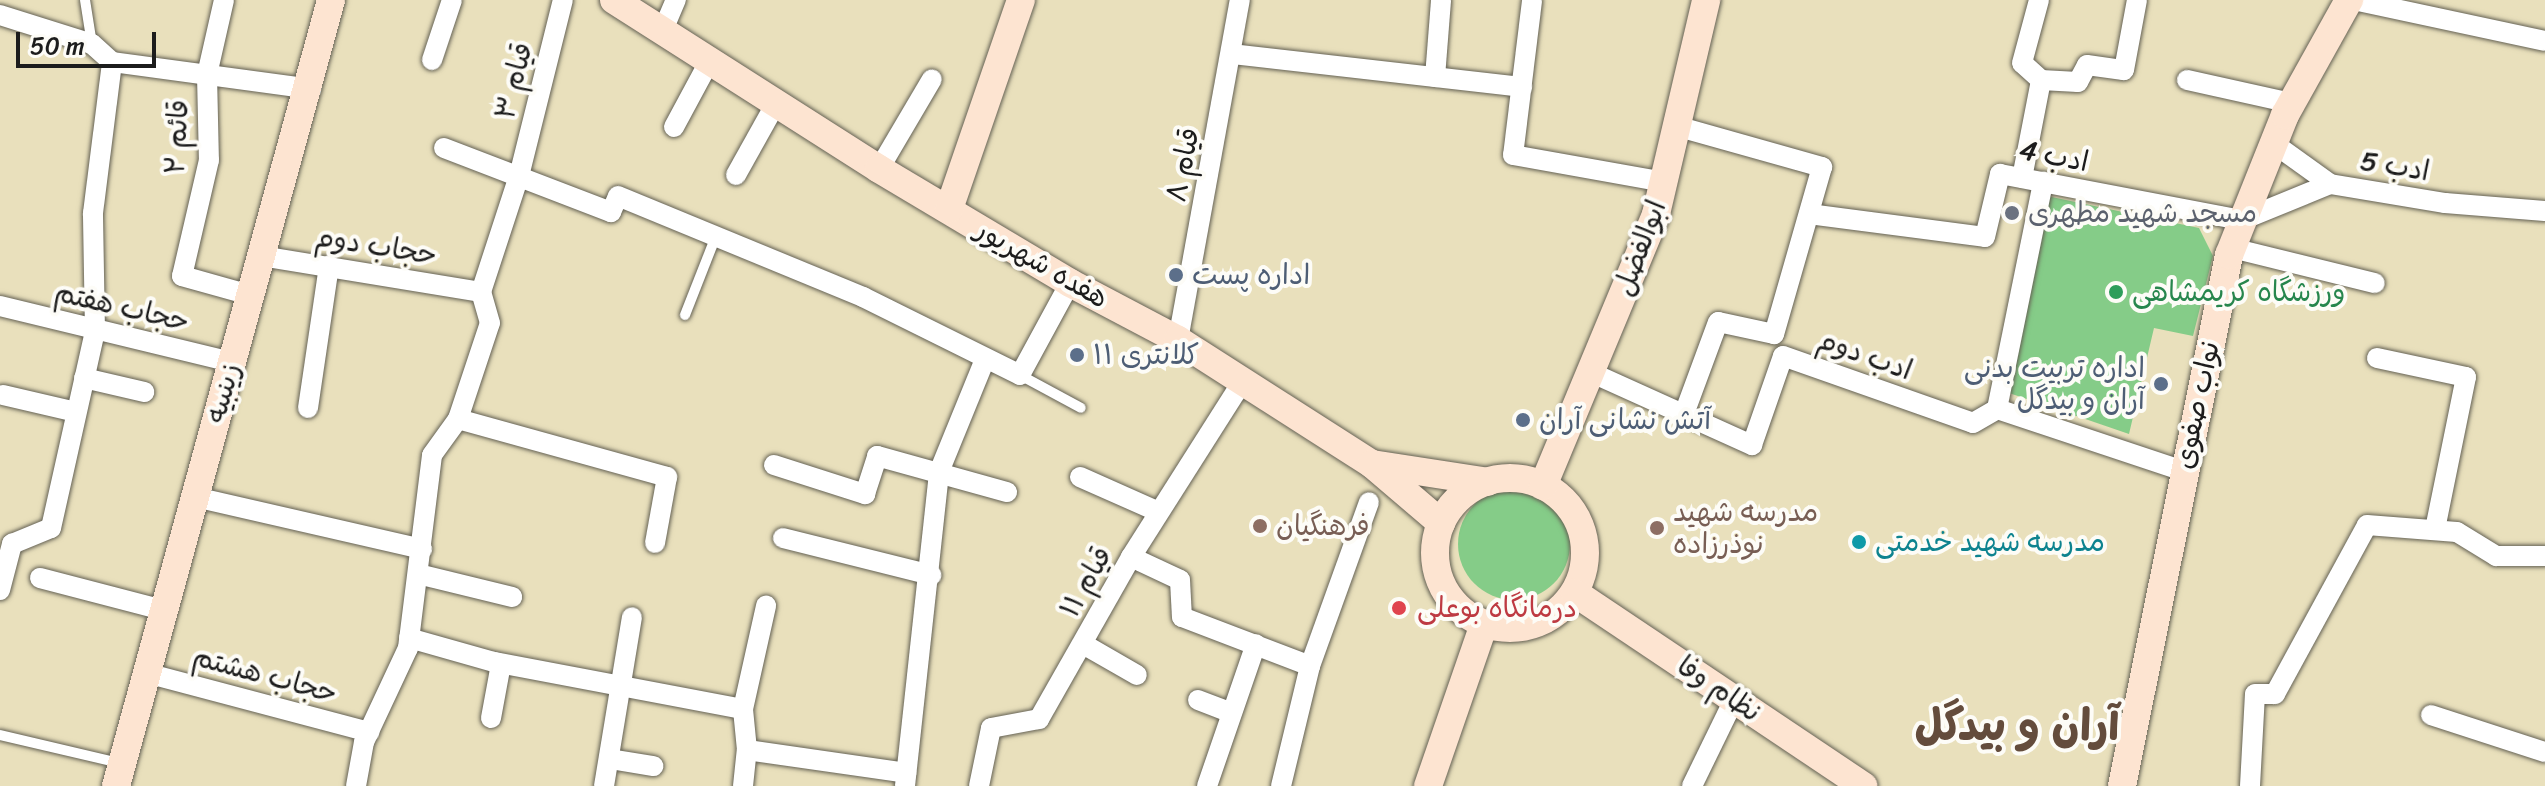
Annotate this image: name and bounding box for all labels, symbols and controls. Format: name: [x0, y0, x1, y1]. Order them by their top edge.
scale bar: [20, 16, 160, 66]
text: 50 m: [30, 25, 85, 67]
street label: قیام ۳: [488, 39, 540, 123]
street label: قائم ۲: [158, 99, 196, 175]
street label: قیام ۸: [1159, 125, 1207, 205]
street label: ادب 4: [2017, 133, 2091, 179]
street label: ادب 5: [2358, 143, 2432, 189]
street label: ابوالفضل: [1606, 195, 1674, 301]
place label: مسجد شهید مطهری: [2028, 196, 2257, 230]
marker: مسجد شهید مطهری: [2003, 204, 2021, 222]
street label: هفده شهریور: [970, 213, 1114, 315]
street label: حجاب دوم: [313, 220, 439, 272]
place label: اداره پست: [1192, 258, 1310, 292]
marker: اداره پست: [1167, 266, 1185, 284]
street label: حجاب هفتم: [51, 275, 193, 339]
place label: ورزشگاه کریمشاهی: [2132, 275, 2345, 309]
marker: ورزشگاه کریمشاهی: [2107, 283, 2125, 301]
street label: ادب دوم: [1813, 322, 1917, 388]
place label: کلانتری ۱۱: [1093, 338, 1199, 372]
street label: نواب صفوی: [2167, 338, 2227, 472]
marker: کلانتری ۱۱: [1068, 346, 1086, 364]
place label: اداره تربیت بدنی آران و بیدگل: [1964, 351, 2145, 417]
street label: زینبیه: [198, 359, 248, 427]
marker: اداره تربیت بدنی آران و بیدگل: [2152, 375, 2170, 393]
place label: آتش نشانی آران: [1539, 403, 1711, 437]
marker: آتش نشانی آران: [1514, 411, 1532, 429]
place label: مدرسه شهید نوذرزاده: [1673, 495, 1818, 561]
place label: فرهنگیان: [1276, 509, 1370, 543]
marker: فرهنگیان: [1251, 517, 1269, 535]
marker: مدرسه شهید نوذرزاده: [1648, 519, 1666, 537]
place label: مدرسه شهید خدمتی: [1875, 525, 2105, 559]
marker: مدرسه شهید خدمتی: [1850, 533, 1868, 551]
street label: قیام ۱۱: [1053, 541, 1119, 623]
place label: درمانگاه بوعلی: [1417, 591, 1577, 625]
marker: درمانگاه بوعلی: [1388, 597, 1410, 619]
street label: حجاب هشتم: [189, 640, 341, 710]
street label: نظام وفا: [1671, 649, 1767, 729]
district label: آران و بیدگل: [1915, 699, 2119, 751]

